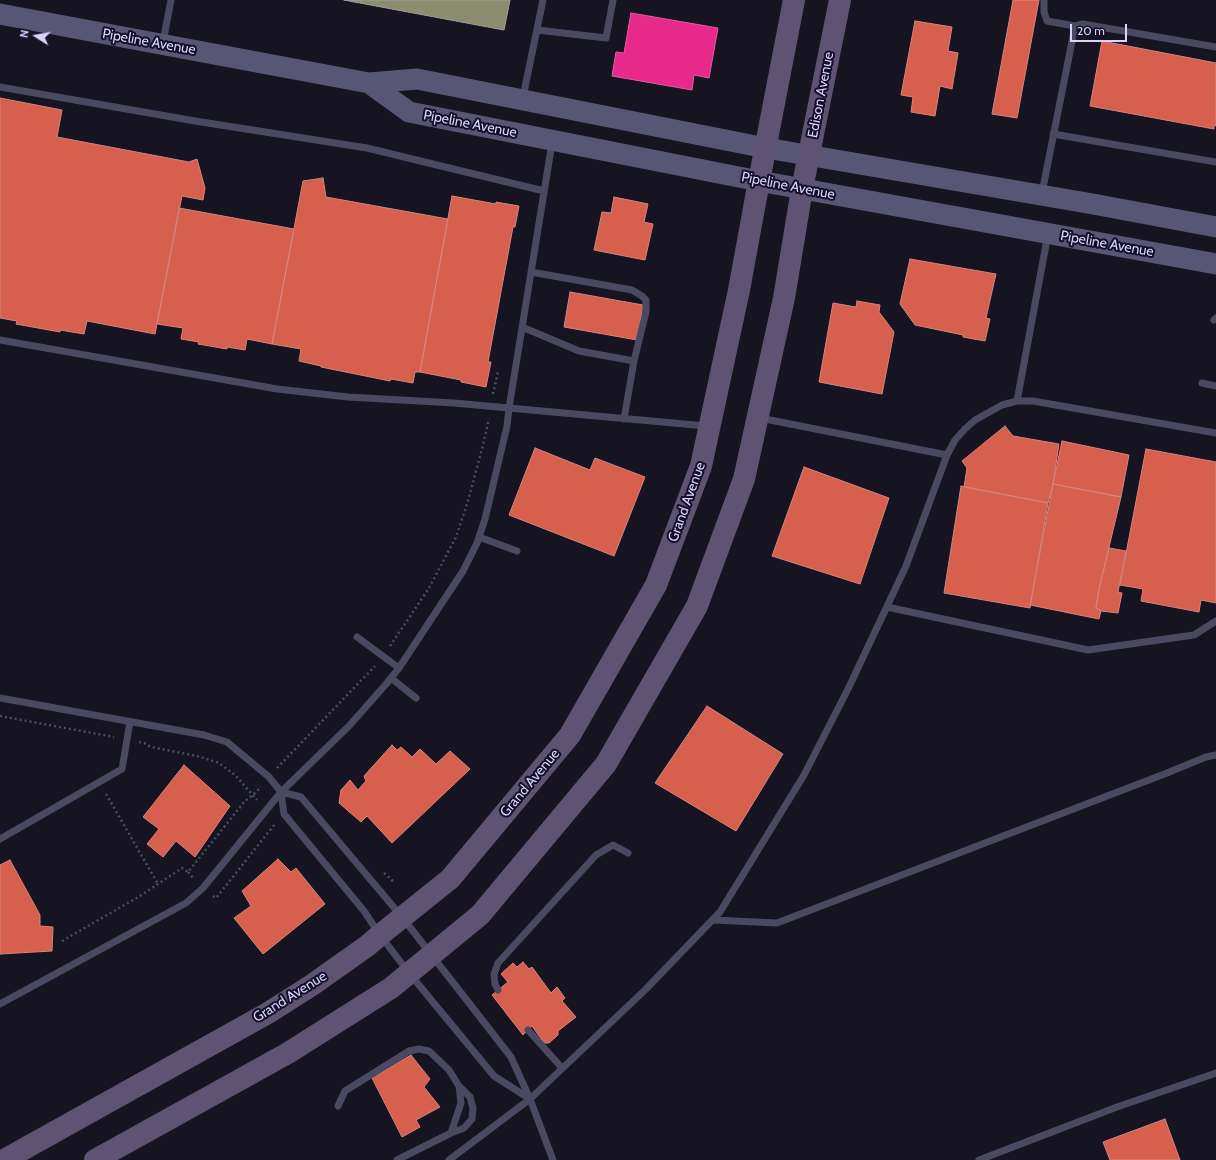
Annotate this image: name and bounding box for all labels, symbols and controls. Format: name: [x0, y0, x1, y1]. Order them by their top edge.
north arrow: [16, 16, 56, 56]
scale bar: [1072, 16, 1129, 42]
text: 20 m: [1077, 23, 1105, 38]
street label: Pipeline Avenue: [101, 26, 197, 58]
text: N: [17, 29, 32, 39]
street label: Edison Avenue: [804, 51, 838, 139]
street label: Pipeline Avenue: [422, 107, 518, 141]
street label: Pipeline Avenue: [740, 169, 836, 203]
street label: Pipeline Avenue: [1059, 228, 1155, 260]
street label: Grand Avenue: [665, 460, 709, 544]
street label: Grand Avenue: [497, 746, 563, 820]
street label: Grand Avenue: [250, 968, 330, 1026]

